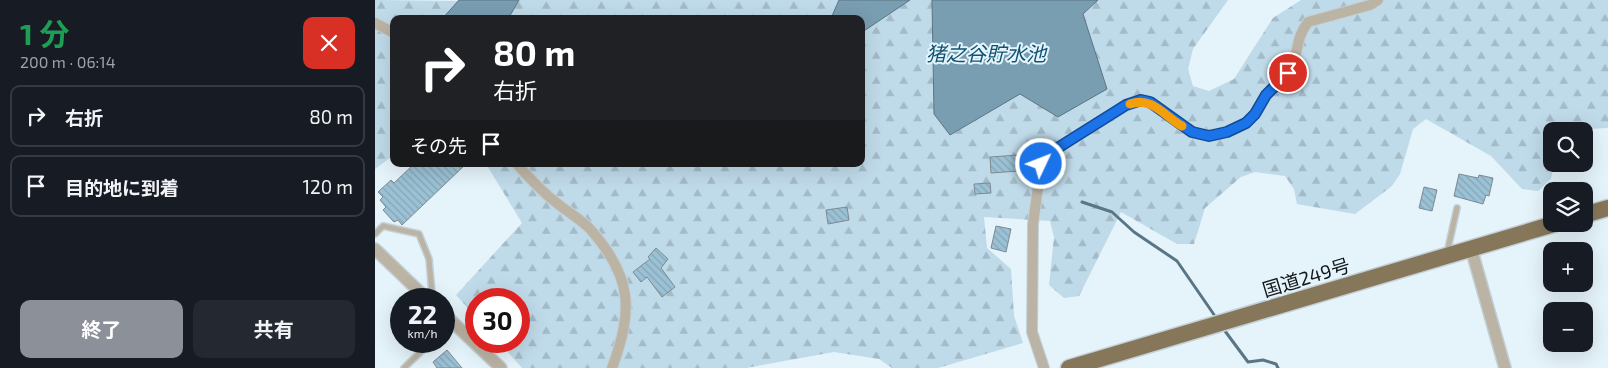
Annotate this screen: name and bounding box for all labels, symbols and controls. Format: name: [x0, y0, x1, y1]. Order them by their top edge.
text: 1 分: [20, 15, 69, 51]
button: close: [303, 17, 355, 69]
text: 80 m: [493, 31, 575, 73]
icon: right: [410, 35, 475, 100]
water label: 猪之谷貯水池: [926, 41, 1048, 65]
text: 200 m · 06:14: [20, 52, 116, 71]
pin: [1267, 52, 1309, 94]
icon: arrive: [1274, 59, 1302, 87]
text: 右折: [493, 77, 537, 103]
icon: right: [22, 102, 50, 130]
text: 80 m: [309, 105, 353, 128]
text: 右折: [65, 106, 103, 129]
map controls: [1543, 122, 1593, 352]
button: search: [1543, 122, 1593, 172]
icon: arrive: [477, 130, 505, 158]
text: その先: [410, 134, 467, 157]
position arrow: [1014, 137, 1066, 189]
icon: arrive: [22, 172, 50, 200]
text: 120 m: [302, 175, 353, 198]
text: 目的地に到着: [65, 176, 179, 199]
button: layers: [1543, 182, 1593, 232]
button: +: [1543, 242, 1593, 292]
street label: 国道249号: [1259, 253, 1353, 301]
speed limit sign: 30: [465, 288, 530, 353]
text: 22: [408, 299, 437, 329]
button: 終了: [20, 300, 183, 358]
button: 共有: [193, 300, 355, 358]
button: −: [1543, 302, 1593, 352]
text: km/h: [408, 326, 437, 340]

